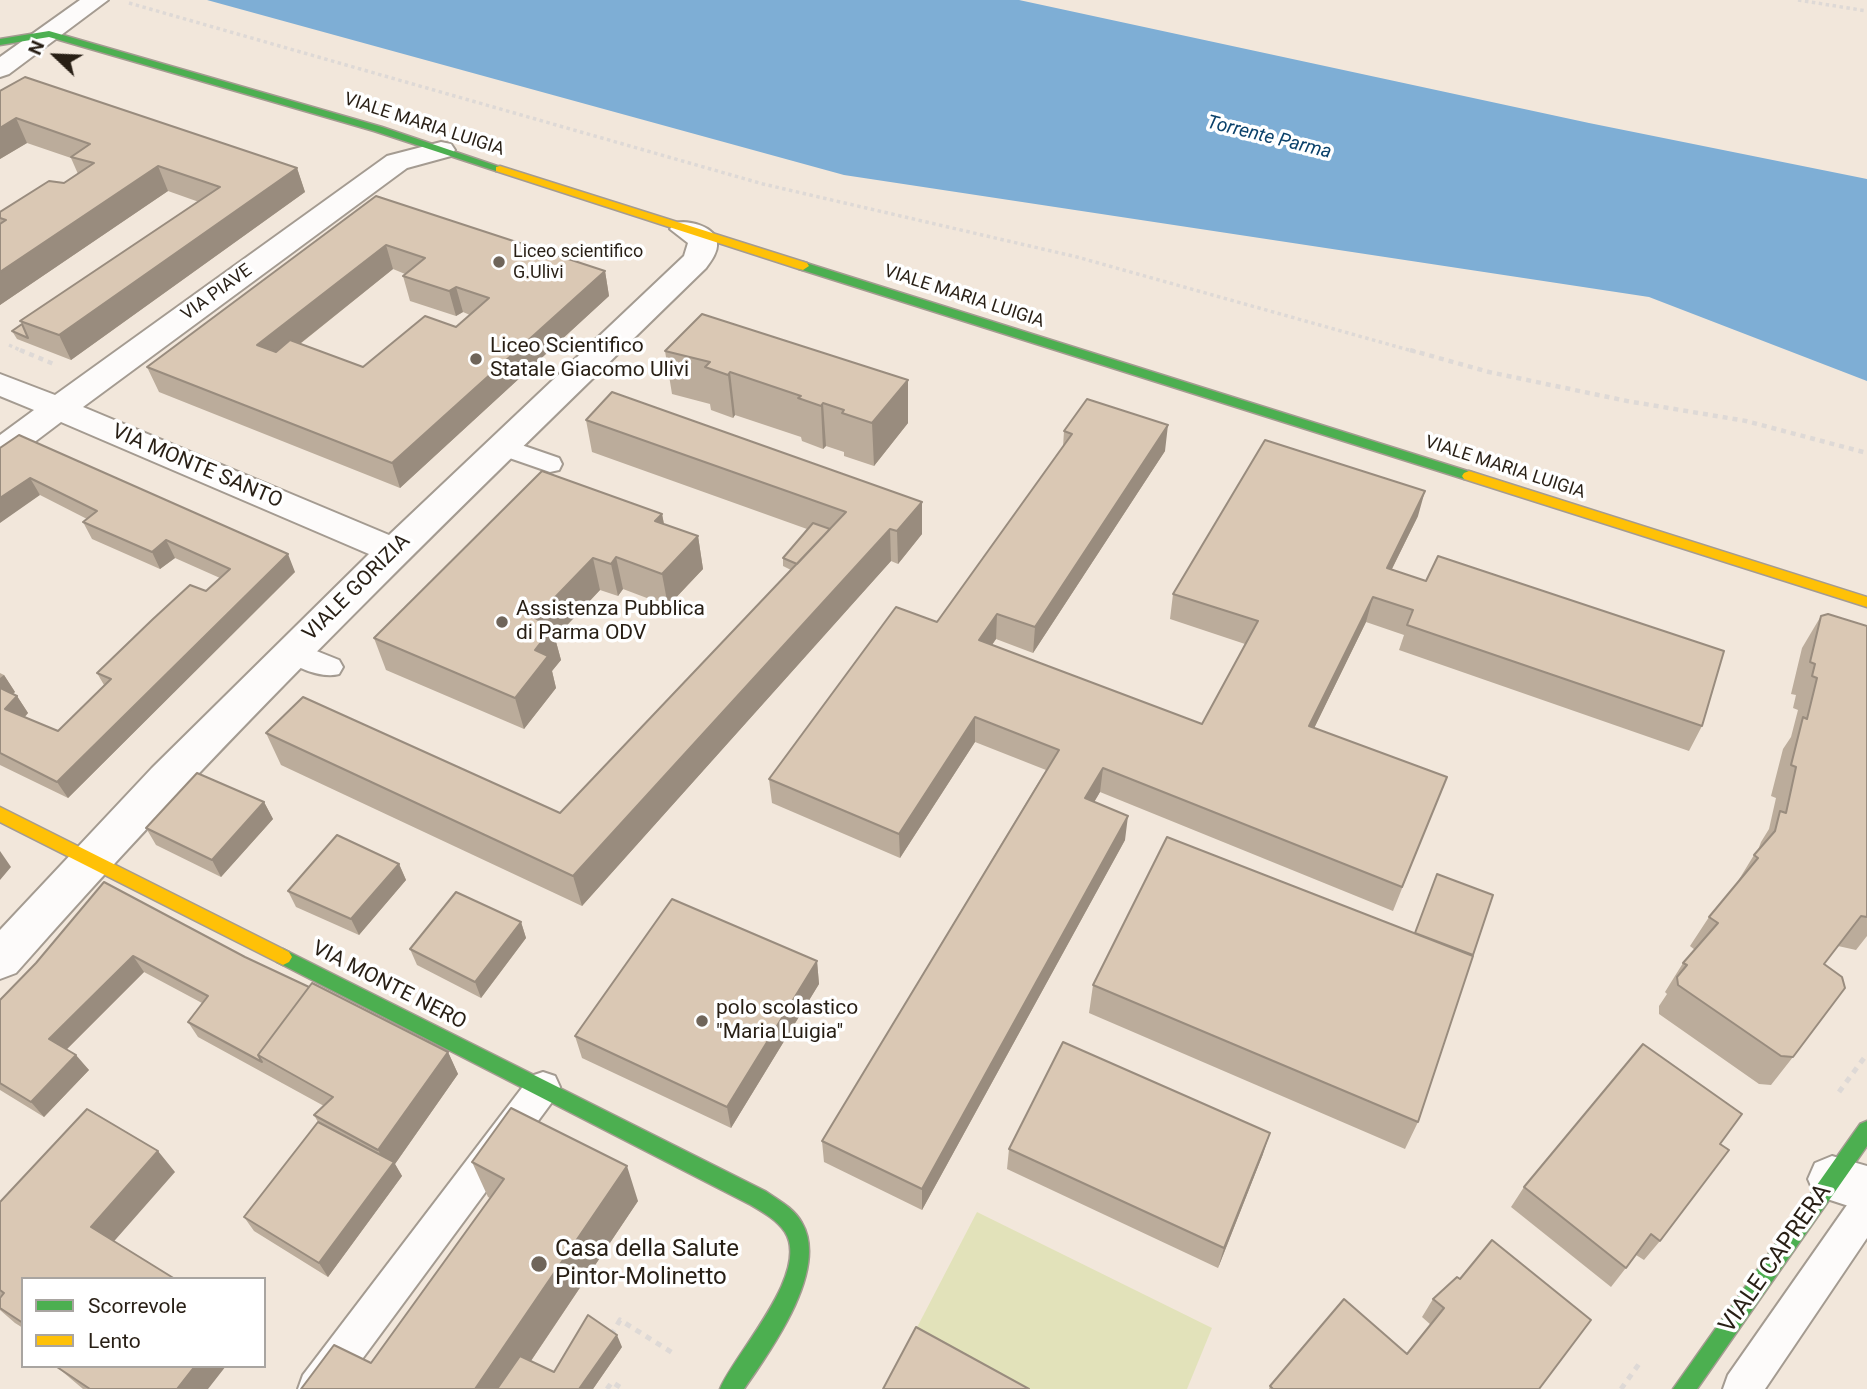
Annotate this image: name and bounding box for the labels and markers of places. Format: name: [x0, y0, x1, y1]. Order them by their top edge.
place label: Liceo scientifico G.Ulivi: [513, 241, 643, 284]
marker: Liceo scientifico G.Ulivi: [491, 254, 507, 270]
place label: Liceo Scientifico Statale Giacomo Ulivi: [490, 334, 689, 384]
marker: Liceo Scientifico Statale Giacomo Ulivi: [468, 351, 484, 367]
place label: Assistenza Pubblica di Parma ODV: [516, 597, 705, 647]
marker: Assistenza Pubblica di Parma ODV: [494, 614, 510, 630]
place label: polo scolastico "Maria Luigia": [716, 996, 858, 1046]
marker: polo scolastico "Maria Luigia": [694, 1013, 710, 1029]
place label: Casa della Salute Pintor-Molinetto: [555, 1236, 739, 1292]
marker: Casa della Salute Pintor-Molinetto: [529, 1254, 549, 1274]

